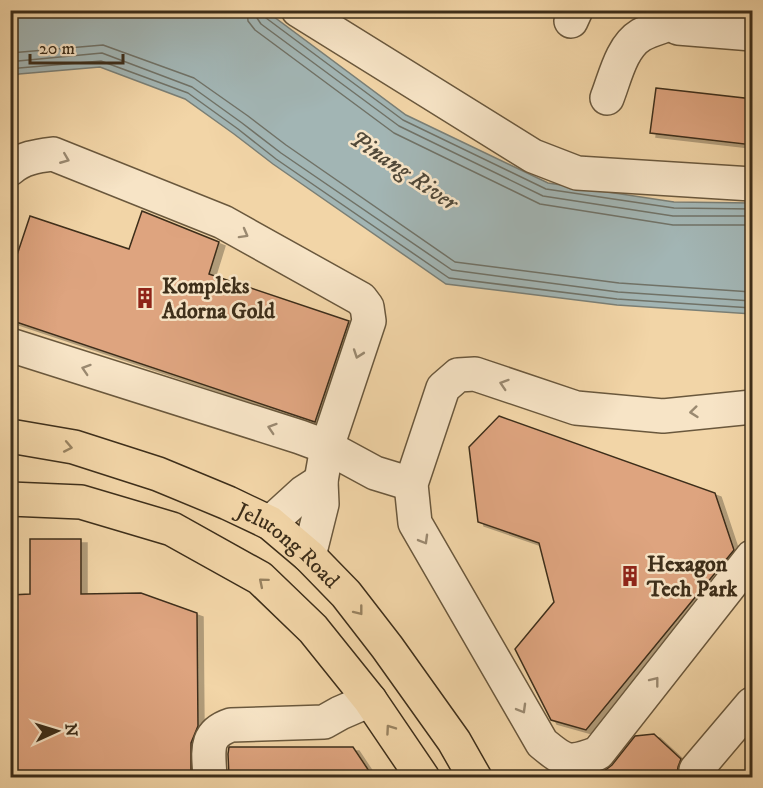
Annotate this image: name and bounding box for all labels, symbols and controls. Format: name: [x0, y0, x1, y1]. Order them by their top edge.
scale bar: [30, 27, 123, 65]
text: 20 m: [39, 38, 75, 60]
water label: Pinang River: [344, 124, 465, 219]
one-way arrow: [58, 152, 69, 164]
one-way arrow: [238, 227, 249, 238]
place label: Kompleks Adorna Gold: [161, 273, 276, 325]
building icon: Kompleks Adorna Gold: [133, 286, 157, 310]
one-way arrow: [353, 348, 366, 359]
one-way arrow: [81, 364, 92, 376]
one-way arrow: [499, 378, 510, 391]
one-way arrow: [690, 405, 699, 418]
one-way arrow: [267, 423, 278, 435]
one-way arrow: [63, 440, 73, 453]
street label: Jelutong Road: [230, 496, 345, 594]
one-way arrow: [417, 534, 429, 544]
place label: Hexagon Tech Park: [646, 551, 738, 603]
building icon: Hexagon Tech Park: [618, 564, 642, 588]
one-way arrow: [259, 579, 270, 590]
one-way arrow: [352, 604, 363, 615]
one-way arrow: [648, 676, 659, 687]
north arrow: [27, 701, 87, 761]
one-way arrow: [515, 703, 526, 713]
text: N: [61, 723, 81, 737]
one-way arrow: [386, 725, 397, 736]

